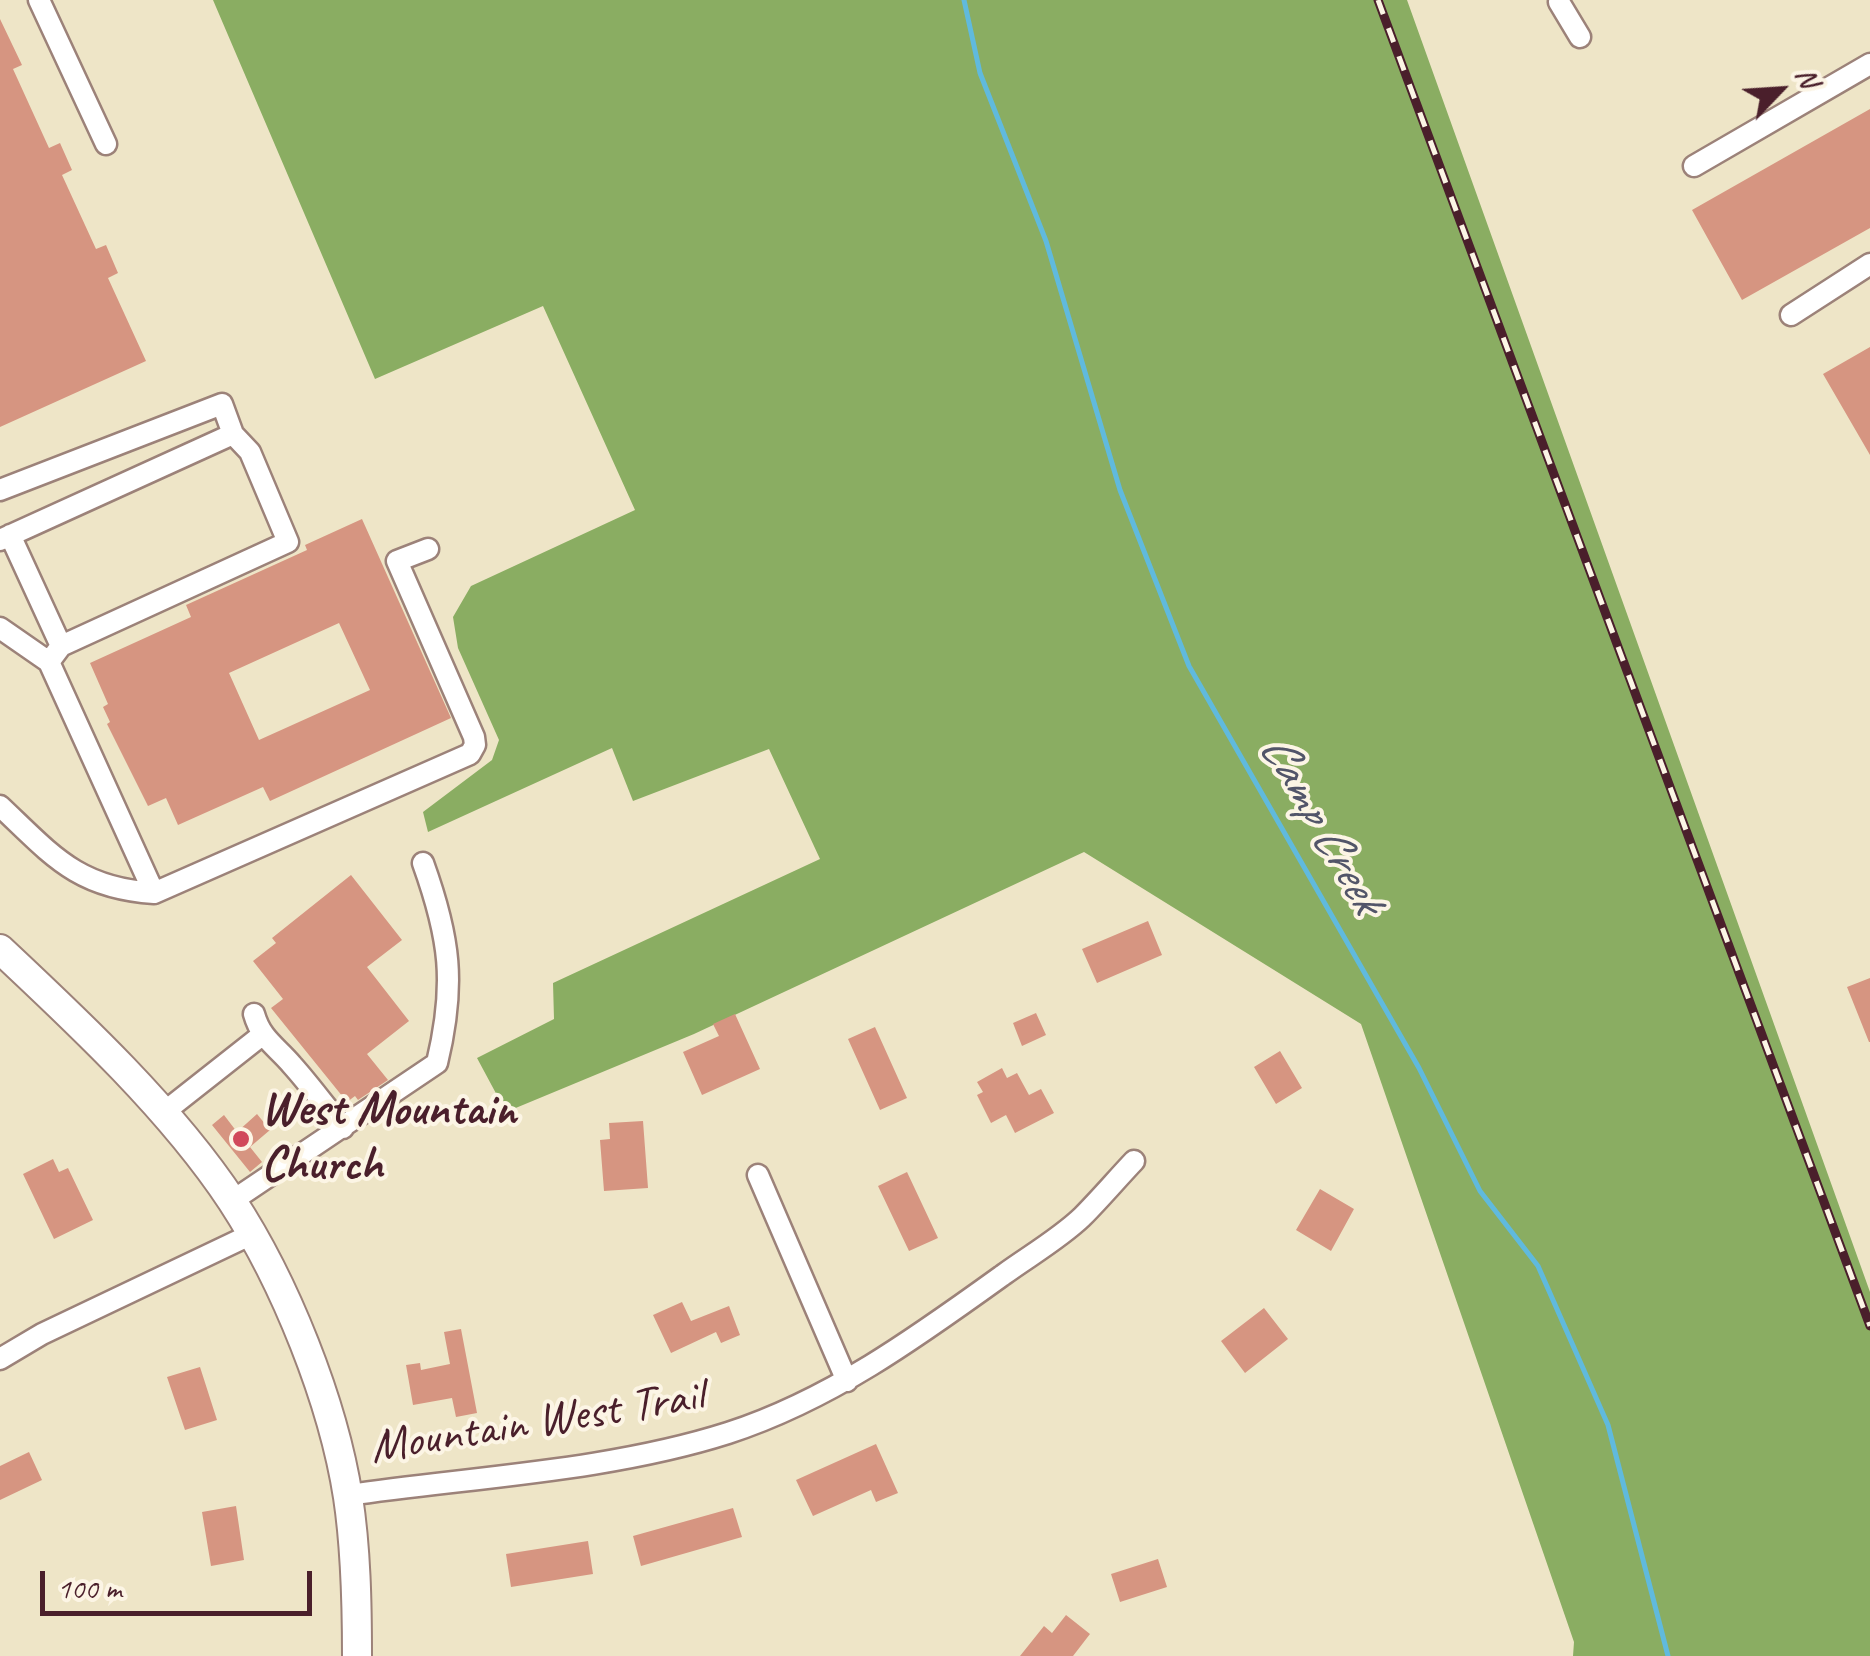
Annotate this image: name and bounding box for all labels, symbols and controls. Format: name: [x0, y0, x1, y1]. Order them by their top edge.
north arrow: [1730, 40, 1830, 140]
text: N: [1788, 62, 1827, 92]
water label: Camp Creek: [1245, 724, 1395, 924]
place label: West Mountain Church: [261, 1082, 516, 1195]
marker: West Mountain Church: [230, 1128, 252, 1150]
street label: Mountain West Trail: [366, 1368, 708, 1478]
scale bar: [45, 1551, 318, 1613]
text: 100 m: [57, 1569, 122, 1607]

